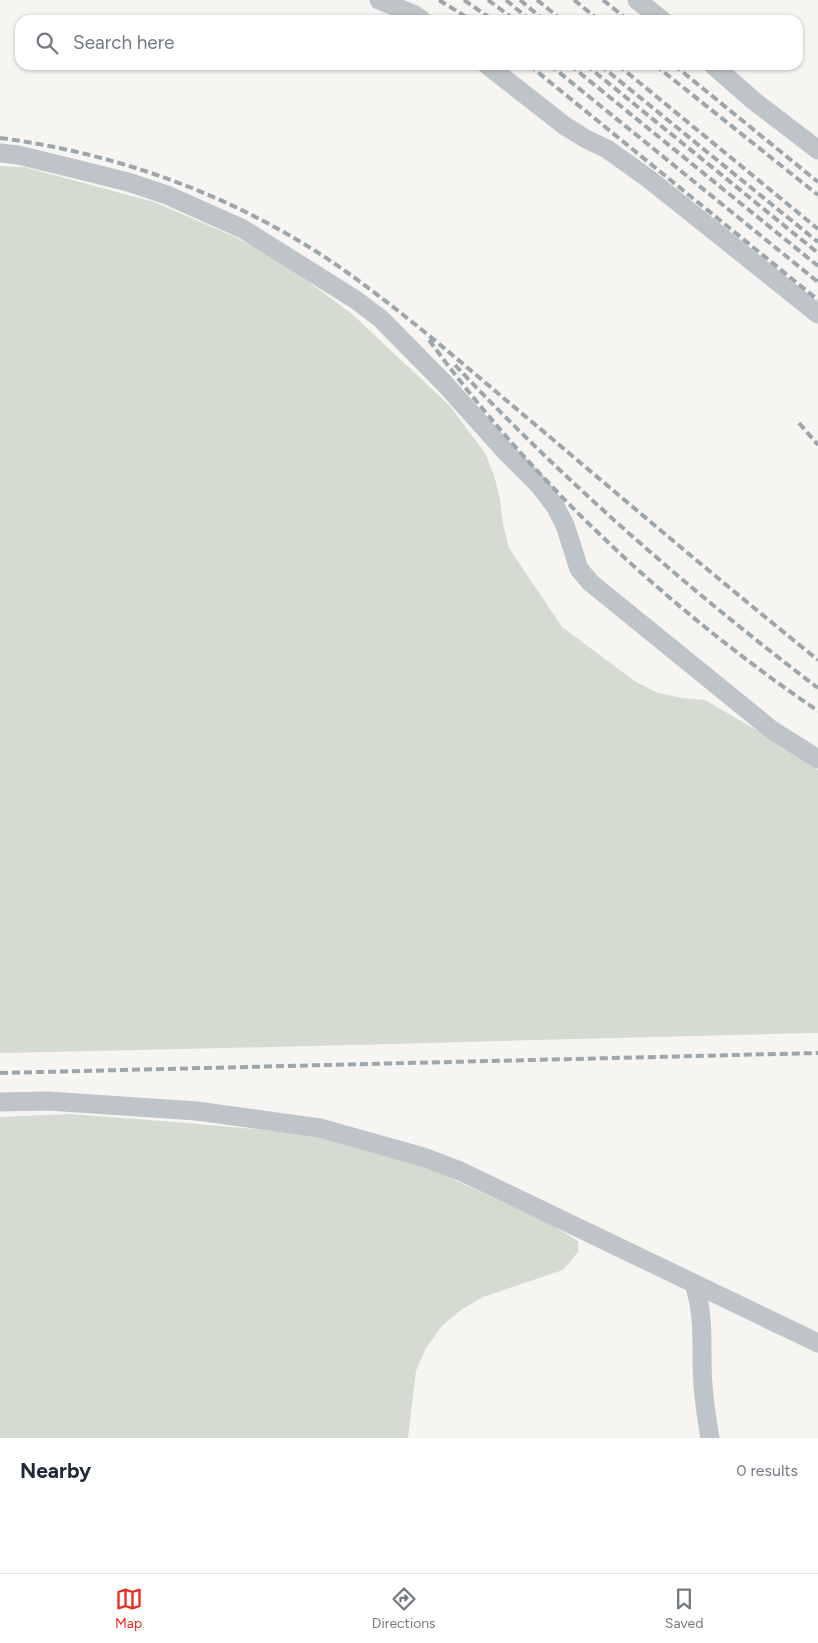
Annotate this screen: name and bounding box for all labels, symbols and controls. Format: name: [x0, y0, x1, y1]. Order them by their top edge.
search box: [15, 15, 803, 70]
icon: search: [33, 29, 61, 57]
text: Search here: [73, 31, 175, 54]
text: Nearby: [20, 1458, 91, 1483]
text: 0 results: [736, 1461, 798, 1480]
tab: Map: [115, 1585, 143, 1632]
tab: Directions: [372, 1585, 436, 1632]
tab: Saved: [665, 1585, 703, 1632]

